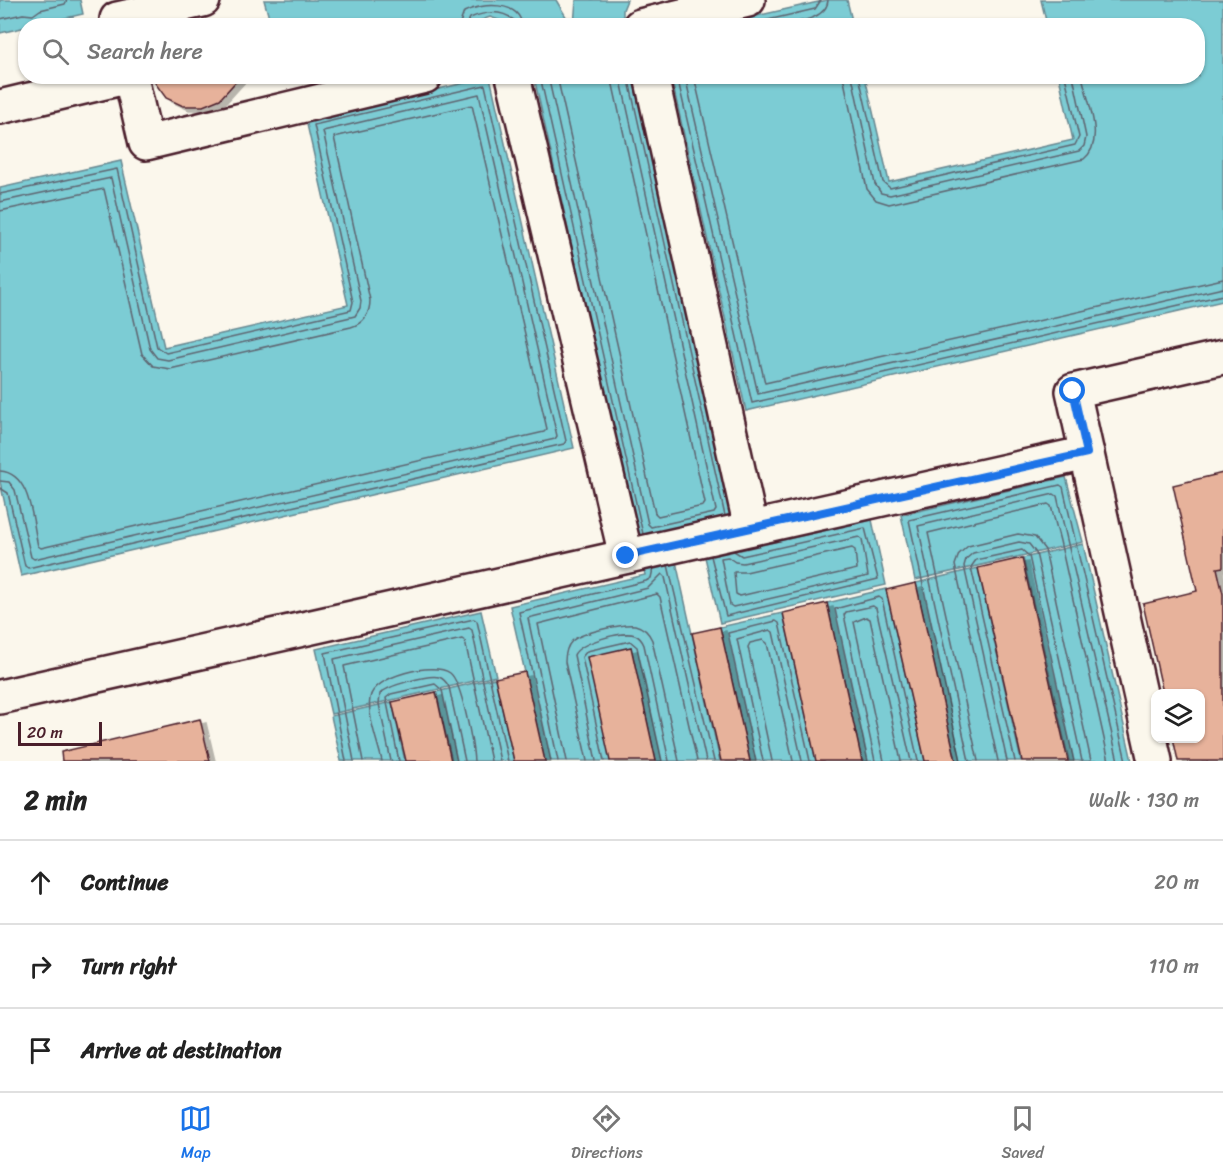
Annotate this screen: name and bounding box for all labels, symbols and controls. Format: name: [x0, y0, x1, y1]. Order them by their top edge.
search box: [18, 18, 1205, 84]
text: Search here: [87, 32, 203, 71]
icon: search: [39, 35, 72, 68]
route start: [1059, 377, 1085, 403]
route end: [612, 542, 638, 568]
map controls: [1151, 689, 1205, 743]
button: layers: [1151, 689, 1205, 743]
text: 20 m: [27, 718, 63, 747]
scale bar: [18, 719, 102, 746]
text: 2 min: [24, 777, 87, 823]
text: Walk · 130 m: [1089, 783, 1199, 818]
text: Continue: [81, 863, 169, 902]
text: 20 m: [1154, 865, 1199, 900]
icon: ahead: [24, 866, 57, 899]
text: Turn right: [81, 947, 176, 986]
text: 110 m: [1149, 949, 1199, 984]
icon: right: [24, 950, 57, 983]
text: Arrive at destination: [81, 1031, 282, 1070]
icon: arrive: [24, 1034, 57, 1067]
tab: Map: [179, 1102, 212, 1167]
tab: Directions: [571, 1102, 643, 1167]
tab: Saved: [1001, 1102, 1044, 1167]

